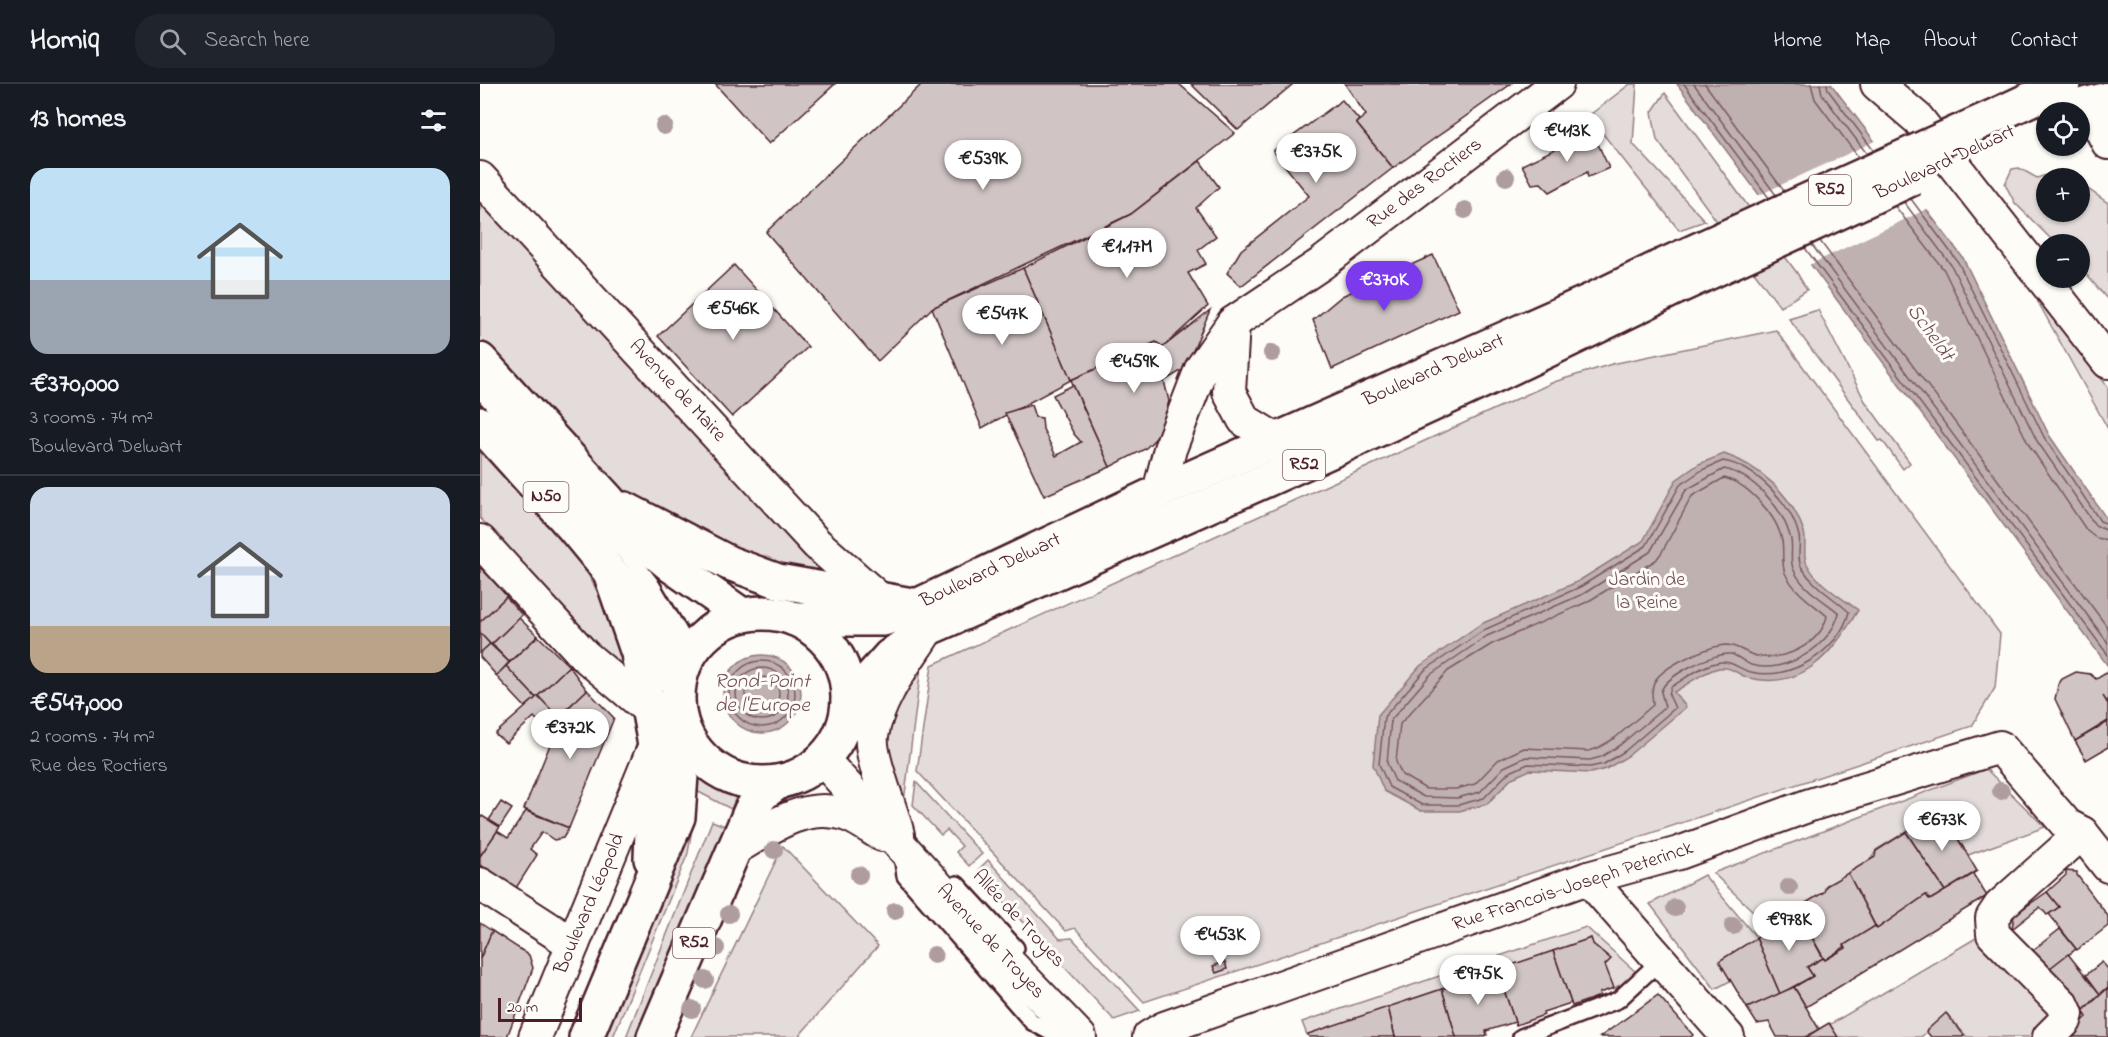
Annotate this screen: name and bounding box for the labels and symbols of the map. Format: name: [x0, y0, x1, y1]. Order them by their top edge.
pin: €413K: [1525, 112, 1609, 163]
street label: Boulevard Delwart: [1869, 118, 2020, 209]
street label: Rue des Roctiers: [1361, 131, 1489, 237]
pin: €375K: [1274, 133, 1358, 184]
pin: €539K: [941, 140, 1025, 191]
road number: R52: [1809, 175, 1851, 205]
pin: €1.17M: [1078, 228, 1176, 279]
pin: €370K: [1342, 261, 1426, 312]
pin: €546K: [691, 290, 775, 341]
pin: €547K: [960, 295, 1044, 346]
water label: Scheldt: [1899, 298, 1962, 370]
street label: Boulevard Delwart: [1358, 327, 1510, 416]
street label: Avenue de Maire: [621, 333, 733, 449]
pin: €459K: [1092, 343, 1176, 394]
road number: R52: [1283, 450, 1325, 480]
road number: N50: [524, 482, 568, 512]
street label: Boulevard Delwart: [915, 526, 1066, 617]
park label: Jardin de la Reine: [1609, 566, 1685, 618]
water label: Rond-Point de l'Europe: [714, 667, 812, 721]
pin: €372K: [528, 709, 612, 760]
pin: €673K: [1900, 801, 1984, 852]
street label: Boulevard Léopold: [547, 829, 633, 980]
street label: Rue Francois-Joseph Peterinck: [1449, 834, 1697, 940]
street label: Allée de Troyes: [965, 863, 1071, 975]
street label: Avenue de Troyes: [929, 878, 1051, 1006]
pin: €978K: [1747, 901, 1831, 952]
pin: €453K: [1178, 916, 1262, 967]
road number: R52: [673, 928, 715, 958]
pin: €975K: [1436, 955, 1520, 1006]
scale bar: [498, 995, 582, 1022]

